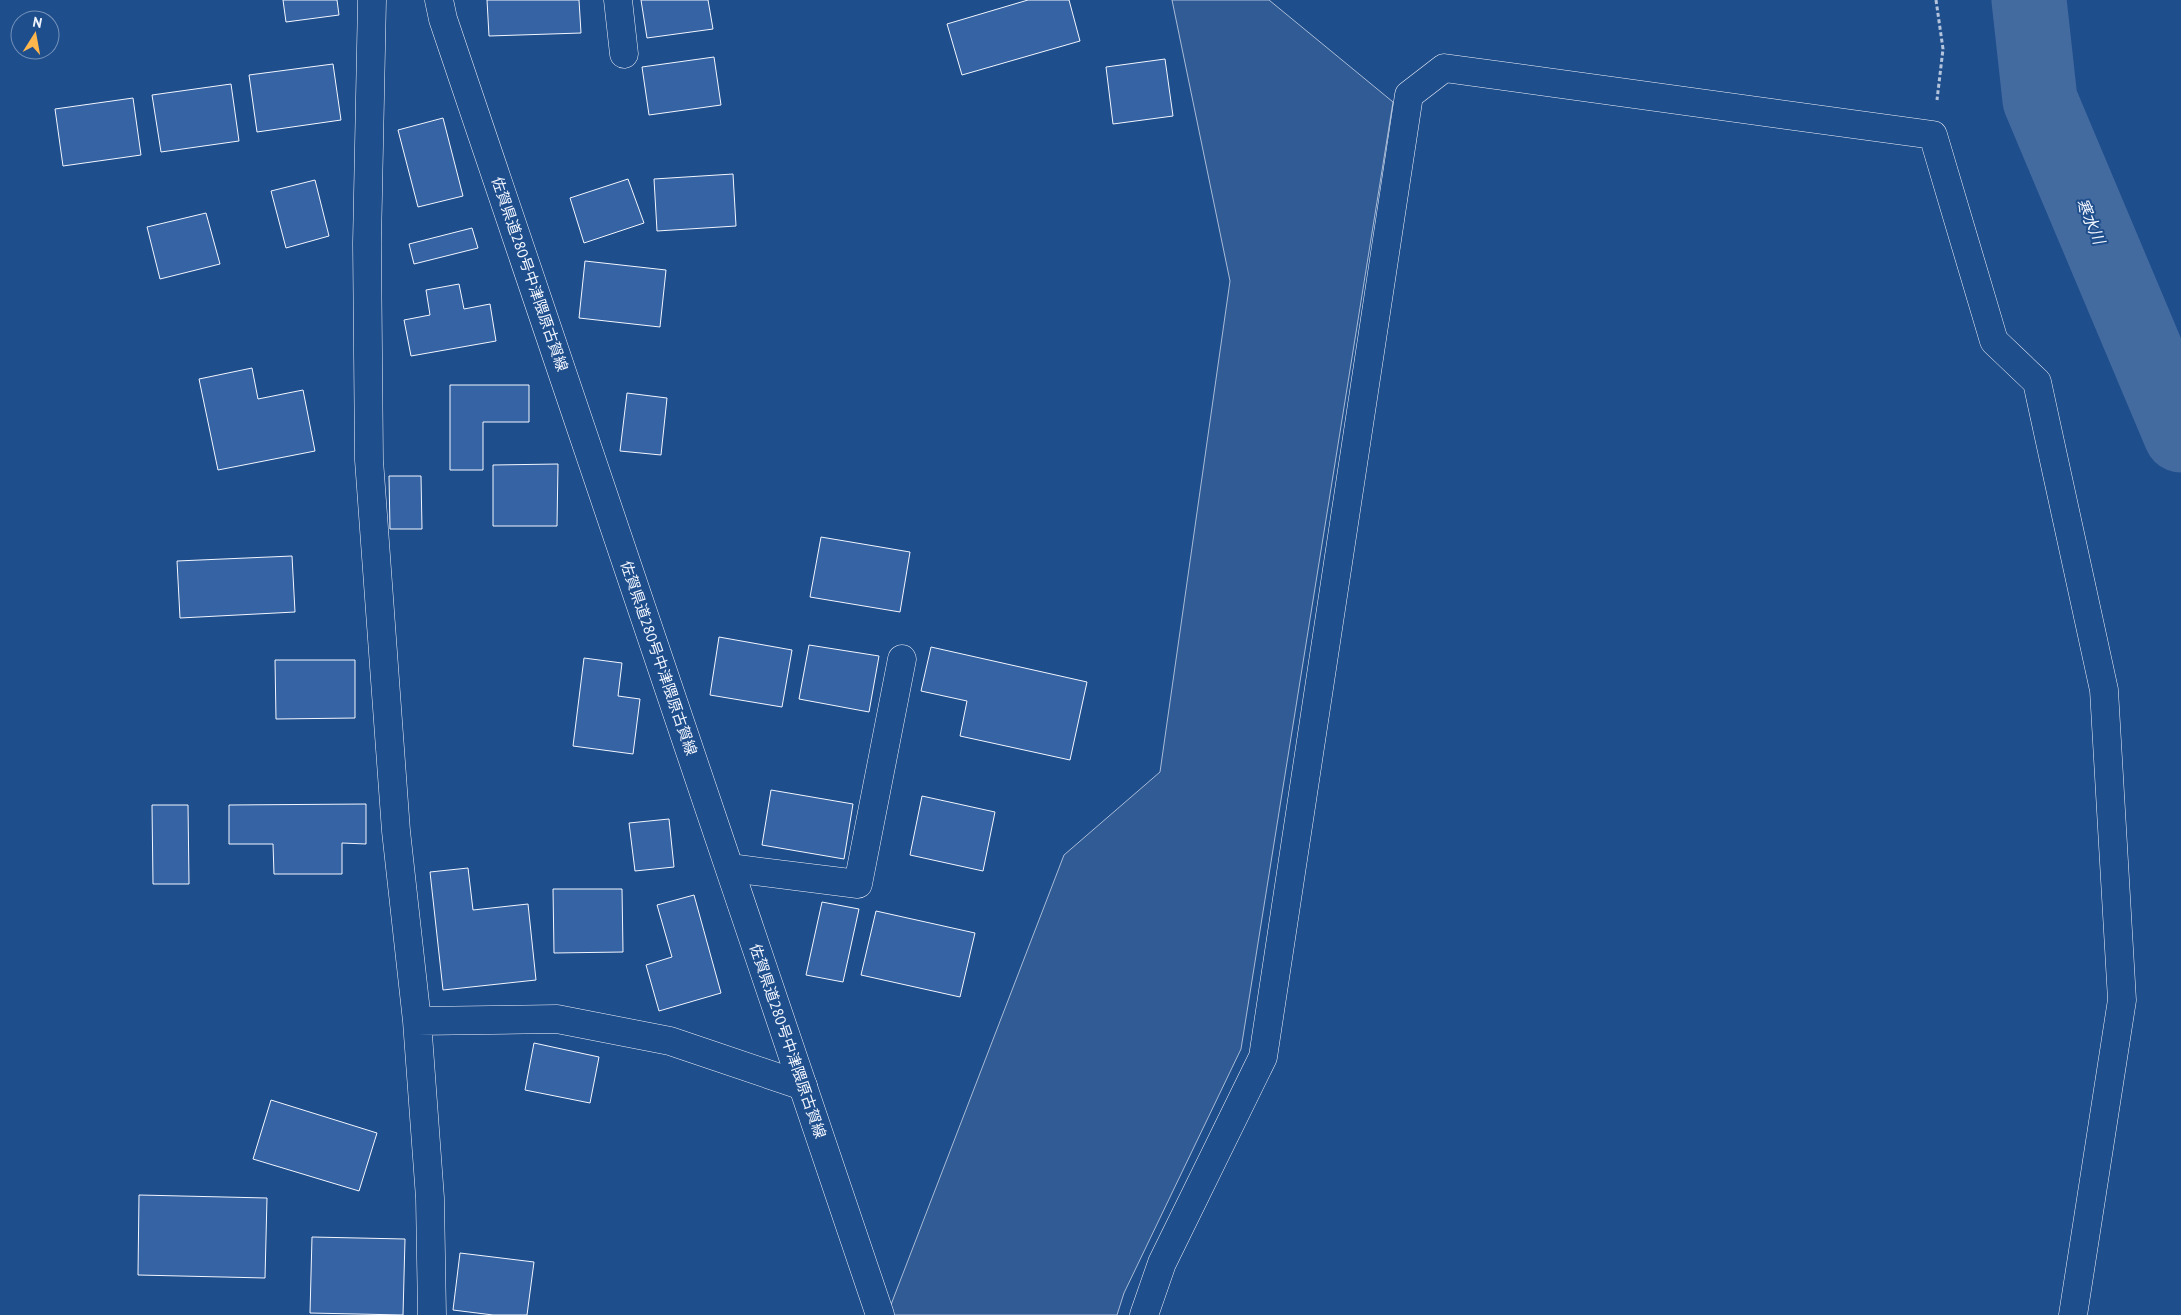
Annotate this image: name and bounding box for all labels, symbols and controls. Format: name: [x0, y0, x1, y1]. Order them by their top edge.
north arrow: [10, 10, 60, 60]
text: N: [31, 13, 44, 32]
street label: 佐賀県道280号中津隈原古賀線: [488, 174, 572, 374]
water label: 寒水川: [2072, 195, 2110, 249]
street label: 佐賀県道280号中津隈原古賀線: [617, 558, 701, 758]
street label: 佐賀県道280号中津隈原古賀線: [746, 941, 830, 1141]

